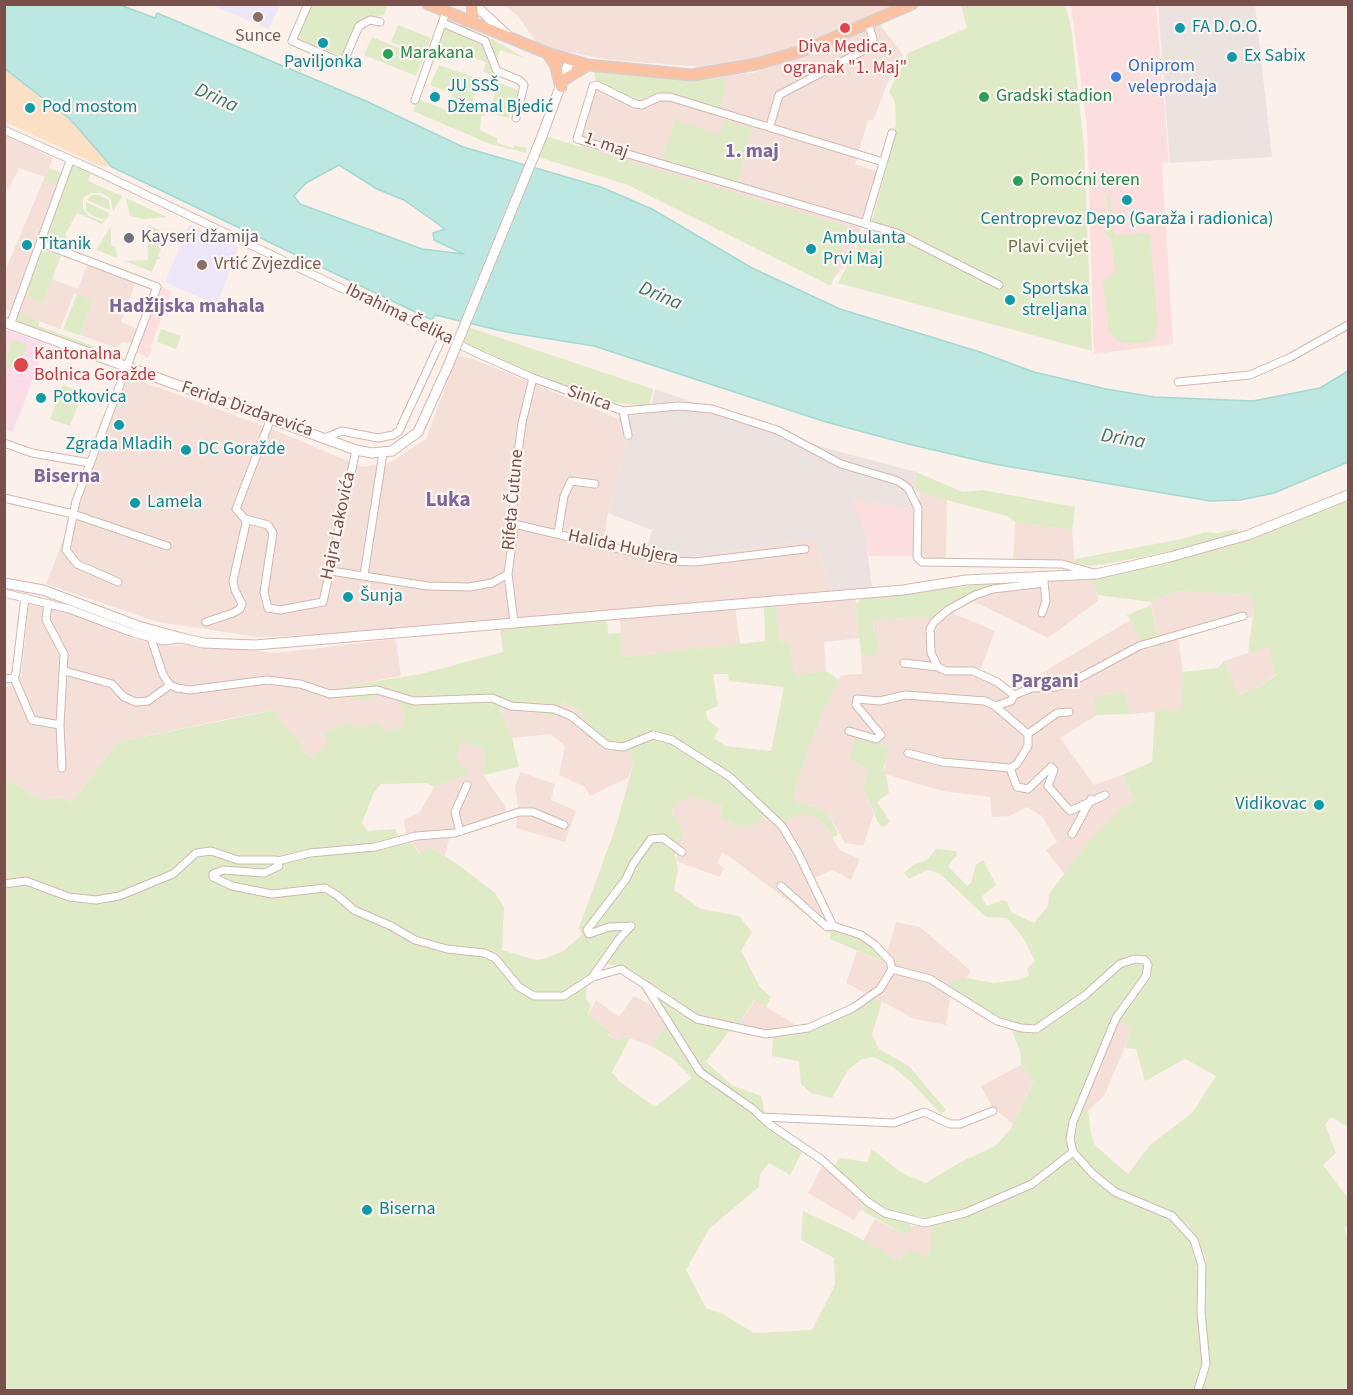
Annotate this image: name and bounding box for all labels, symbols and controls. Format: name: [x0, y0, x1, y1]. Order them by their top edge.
marker: Sunce: [251, 10, 265, 24]
place label: FA D.O.O.: [1192, 17, 1262, 39]
marker: Diva Medica, ogranak "1. Maj": [838, 21, 852, 35]
marker: FA D.O.O.: [1173, 21, 1187, 35]
place label: Sunce: [235, 26, 281, 48]
marker: Paviljonka: [316, 36, 330, 50]
place label: Diva Medica, ogranak "1. Maj": [783, 37, 907, 80]
place label: Marakana: [400, 43, 474, 65]
place label: Ex Sabix: [1244, 46, 1306, 68]
marker: Marakana: [381, 47, 395, 61]
marker: Ex Sabix: [1225, 50, 1239, 64]
place label: Paviljonka: [284, 52, 362, 74]
place label: Oniprom veleprodaja: [1128, 56, 1217, 98]
marker: Oniprom veleprodaja: [1109, 70, 1123, 84]
place label: JU SSŠ Džemal Bjedić: [447, 76, 553, 118]
water label: Drina: [191, 79, 241, 119]
place label: Gradski stadion: [996, 86, 1112, 108]
marker: JU SSŠ Džemal Bjedić: [428, 90, 442, 104]
marker: Gradski stadion: [977, 90, 991, 104]
place label: Pod mostom: [42, 97, 137, 119]
marker: Pod mostom: [23, 101, 37, 115]
street label: 1. maj: [581, 128, 631, 164]
district label: 1. maj: [725, 141, 779, 165]
place label: Pomoćni teren: [1030, 170, 1140, 192]
marker: Pomoćni teren: [1011, 174, 1025, 188]
marker: Centroprevoz Depo (Garaža i radionica): [1120, 193, 1134, 207]
place label: Centroprevoz Depo (Garaža i radionica): [981, 209, 1273, 231]
place label: Kayseri džamija: [141, 227, 259, 249]
place label: Ambulanta Prvi Maj: [823, 228, 906, 270]
marker: Kayseri džamija: [122, 231, 136, 245]
place label: Titanik: [39, 234, 91, 256]
park label: Plavi cvijet: [1008, 237, 1088, 259]
marker: Titanik: [20, 238, 34, 252]
marker: Ambulanta Prvi Maj: [804, 242, 818, 256]
place label: Vrtić Zvjezdice: [214, 254, 321, 276]
marker: Vrtić Zvjezdice: [195, 258, 209, 272]
water label: Drina: [635, 277, 685, 317]
place label: Sportska streljana: [1022, 279, 1089, 322]
street label: Ibrahima Čelika: [341, 280, 457, 350]
marker: Sportska streljana: [1003, 293, 1017, 307]
district label: Hadžijska mahala: [109, 296, 265, 320]
place label: Kantonalna Bolnica Goražde: [34, 344, 156, 386]
marker: Kantonalna Bolnica Goražde: [12, 356, 30, 374]
street label: Ferida Dizdarevića: [178, 377, 316, 443]
street label: Sinica: [564, 381, 614, 417]
place label: Potkovica: [53, 387, 126, 409]
marker: Potkovica: [34, 391, 48, 405]
marker: Zgrada Mladih: [112, 418, 126, 432]
water label: Drina: [1099, 425, 1147, 455]
place label: Zgrada Mladih: [65, 434, 173, 456]
place label: DC Goražde: [198, 439, 285, 461]
marker: DC Goražde: [179, 443, 193, 457]
street label: Rifeta Čutune: [499, 449, 529, 551]
district label: Biserna: [34, 466, 100, 490]
street label: Hajra Lakovića: [317, 470, 361, 582]
district label: Luka: [426, 488, 470, 514]
place label: Lamela: [147, 492, 202, 514]
marker: Lamela: [128, 496, 142, 510]
street label: Halida Hubjera: [566, 526, 680, 570]
place label: Šunja: [360, 586, 403, 608]
marker: Šunja: [341, 590, 355, 604]
district label: Pargani: [1011, 671, 1079, 695]
place label: Vidikovac: [1235, 794, 1307, 816]
marker: Vidikovac: [1312, 798, 1326, 812]
place label: Biserna: [379, 1199, 436, 1221]
marker: Biserna: [360, 1203, 374, 1217]

